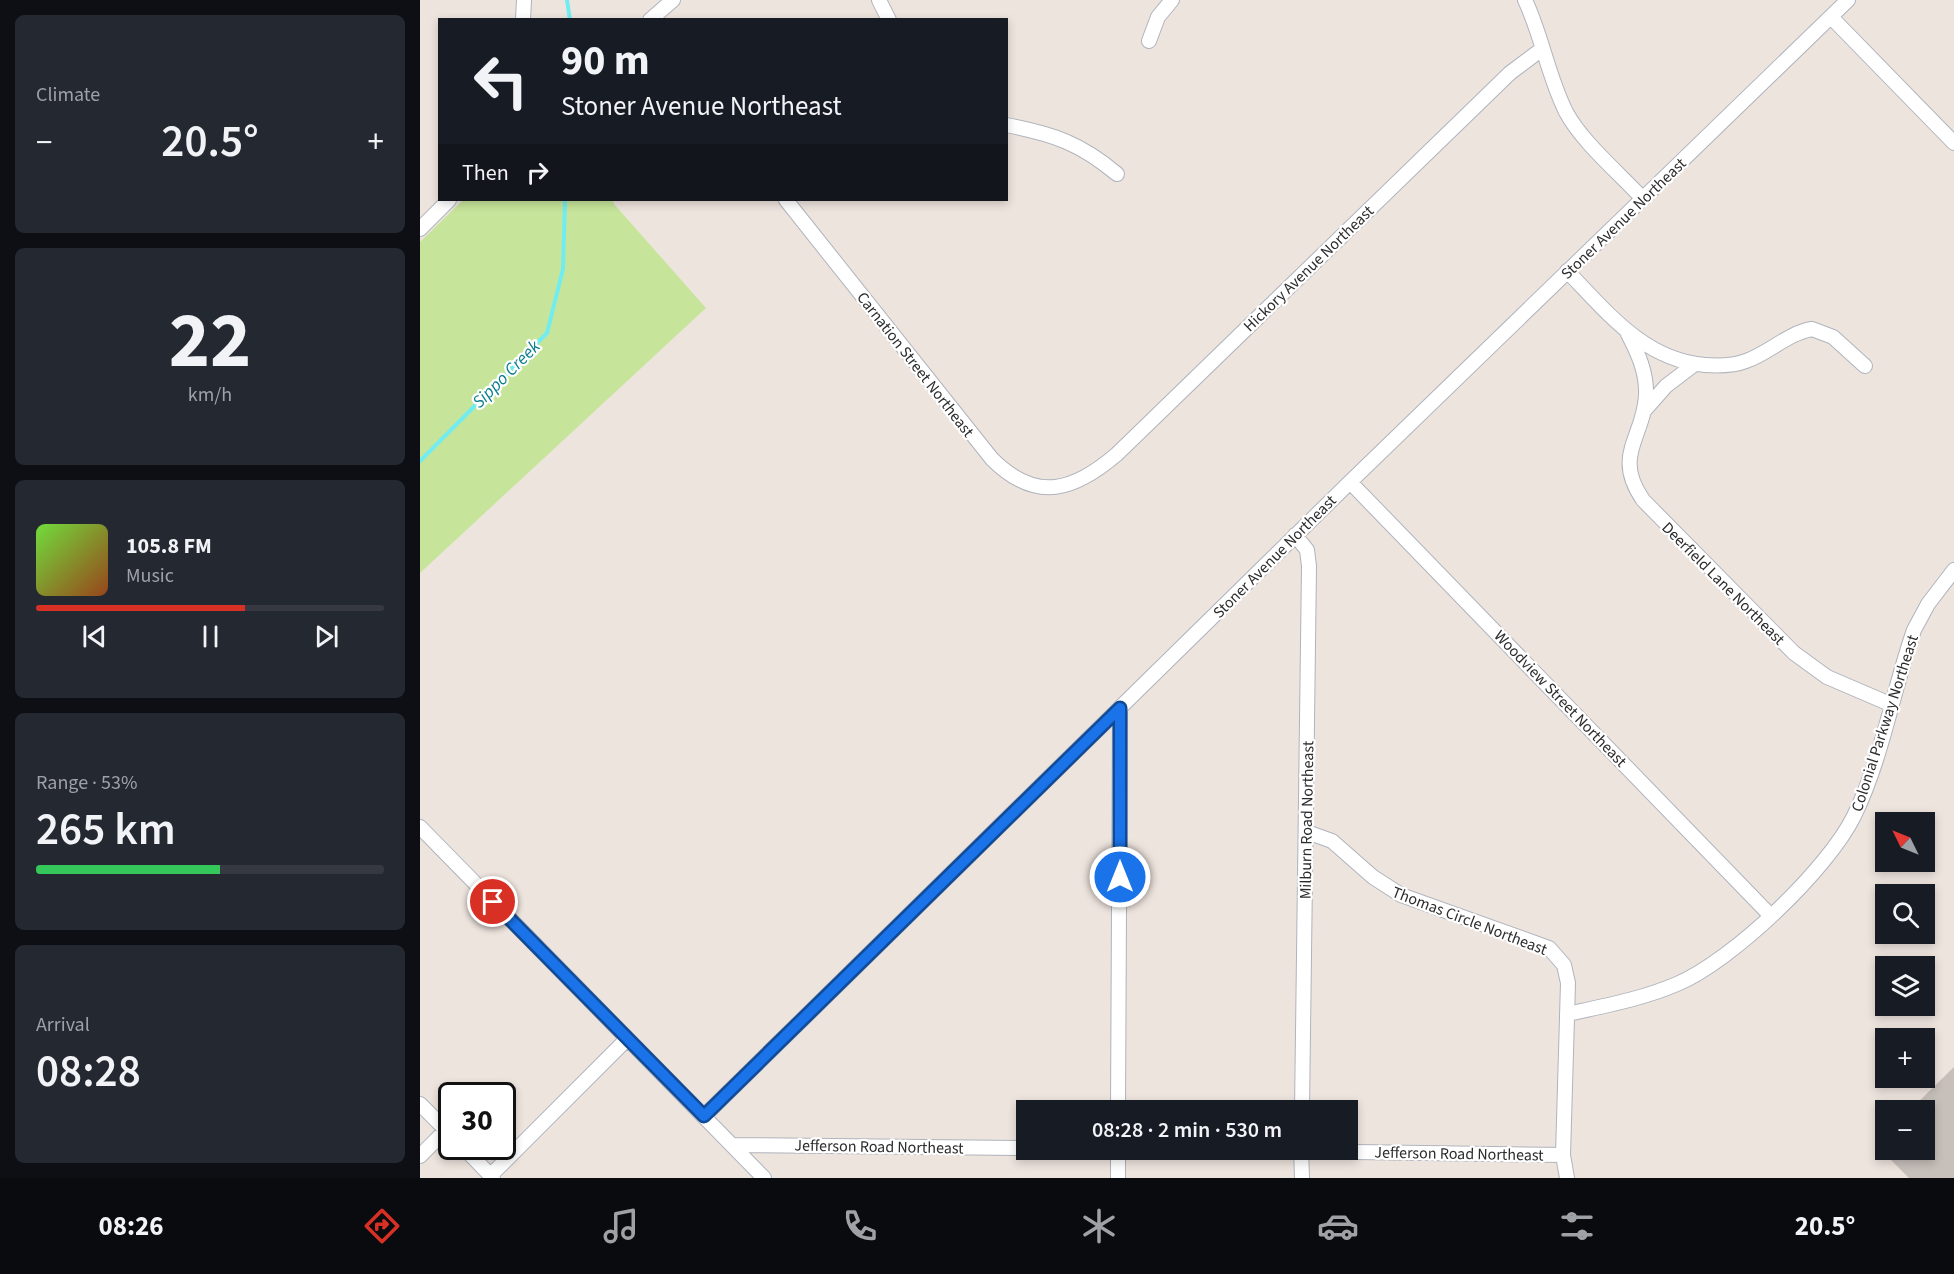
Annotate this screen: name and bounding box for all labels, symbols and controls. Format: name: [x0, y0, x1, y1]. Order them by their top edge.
text: 90 m: [561, 31, 650, 91]
icon: left: [462, 42, 540, 120]
text: Climate: [36, 81, 100, 109]
text: Stoner Avenue Northeast: [561, 87, 842, 126]
text: 20.5°: [161, 110, 259, 174]
text: −: [36, 119, 52, 166]
text: +: [368, 119, 384, 166]
street label: Stoner Avenue Northeast: [1556, 153, 1692, 284]
icon: right: [521, 156, 554, 189]
text: Then: [462, 157, 509, 189]
street label: Hickory Avenue Northeast: [1239, 200, 1379, 337]
text: 22: [169, 286, 251, 397]
street label: Carnation Street Northeast: [851, 287, 979, 442]
water label: Sippo Creek: [467, 334, 546, 414]
text: km/h: [188, 381, 232, 409]
street label: Stoner Avenue Northeast: [1208, 490, 1342, 623]
street label: Deerfield Lane Northeast: [1657, 517, 1790, 651]
text: 105.8 FM: [126, 530, 212, 562]
text: Music: [126, 562, 174, 590]
icon: previous: [78, 620, 111, 653]
icon: pause: [194, 620, 227, 653]
icon: next: [310, 620, 343, 653]
street label: Woodview Street Northeast: [1489, 625, 1632, 772]
street label: Colonial Parkway Northeast: [1846, 631, 1924, 815]
street label: Milburn Road Northeast: [1295, 740, 1319, 899]
text: Range · 53%: [36, 769, 137, 797]
text: 265 km: [36, 798, 176, 862]
north arrow: [1875, 812, 1935, 872]
map controls: [1875, 812, 1935, 1160]
position arrow: [1088, 845, 1152, 909]
pin: [467, 876, 518, 927]
street label: Thomas Circle Northeast: [1389, 881, 1551, 961]
button: search: [1875, 884, 1935, 944]
icon: arrive: [476, 885, 509, 918]
button: layers: [1875, 956, 1935, 1016]
text: Arrival: [36, 1011, 90, 1039]
button: +: [1875, 1028, 1935, 1088]
text: 08:28: [36, 1040, 141, 1104]
speed limit sign: 30: [438, 1082, 516, 1160]
button: −: [1875, 1100, 1935, 1160]
text: 08:28 · 2 min · 530 m: [1092, 1114, 1282, 1146]
street label: Jefferson Road Northeast: [794, 1135, 964, 1159]
street label: Jefferson Road Northeast: [1374, 1142, 1544, 1166]
icon: directions: [361, 1205, 403, 1247]
icon: music: [600, 1205, 642, 1247]
icon: phone: [839, 1205, 881, 1247]
icon: climate: [1078, 1205, 1120, 1247]
icon: car: [1317, 1205, 1359, 1247]
icon: filters: [1556, 1205, 1598, 1247]
text: 08:26: [99, 1207, 164, 1246]
text: 20.5°: [1795, 1207, 1855, 1246]

